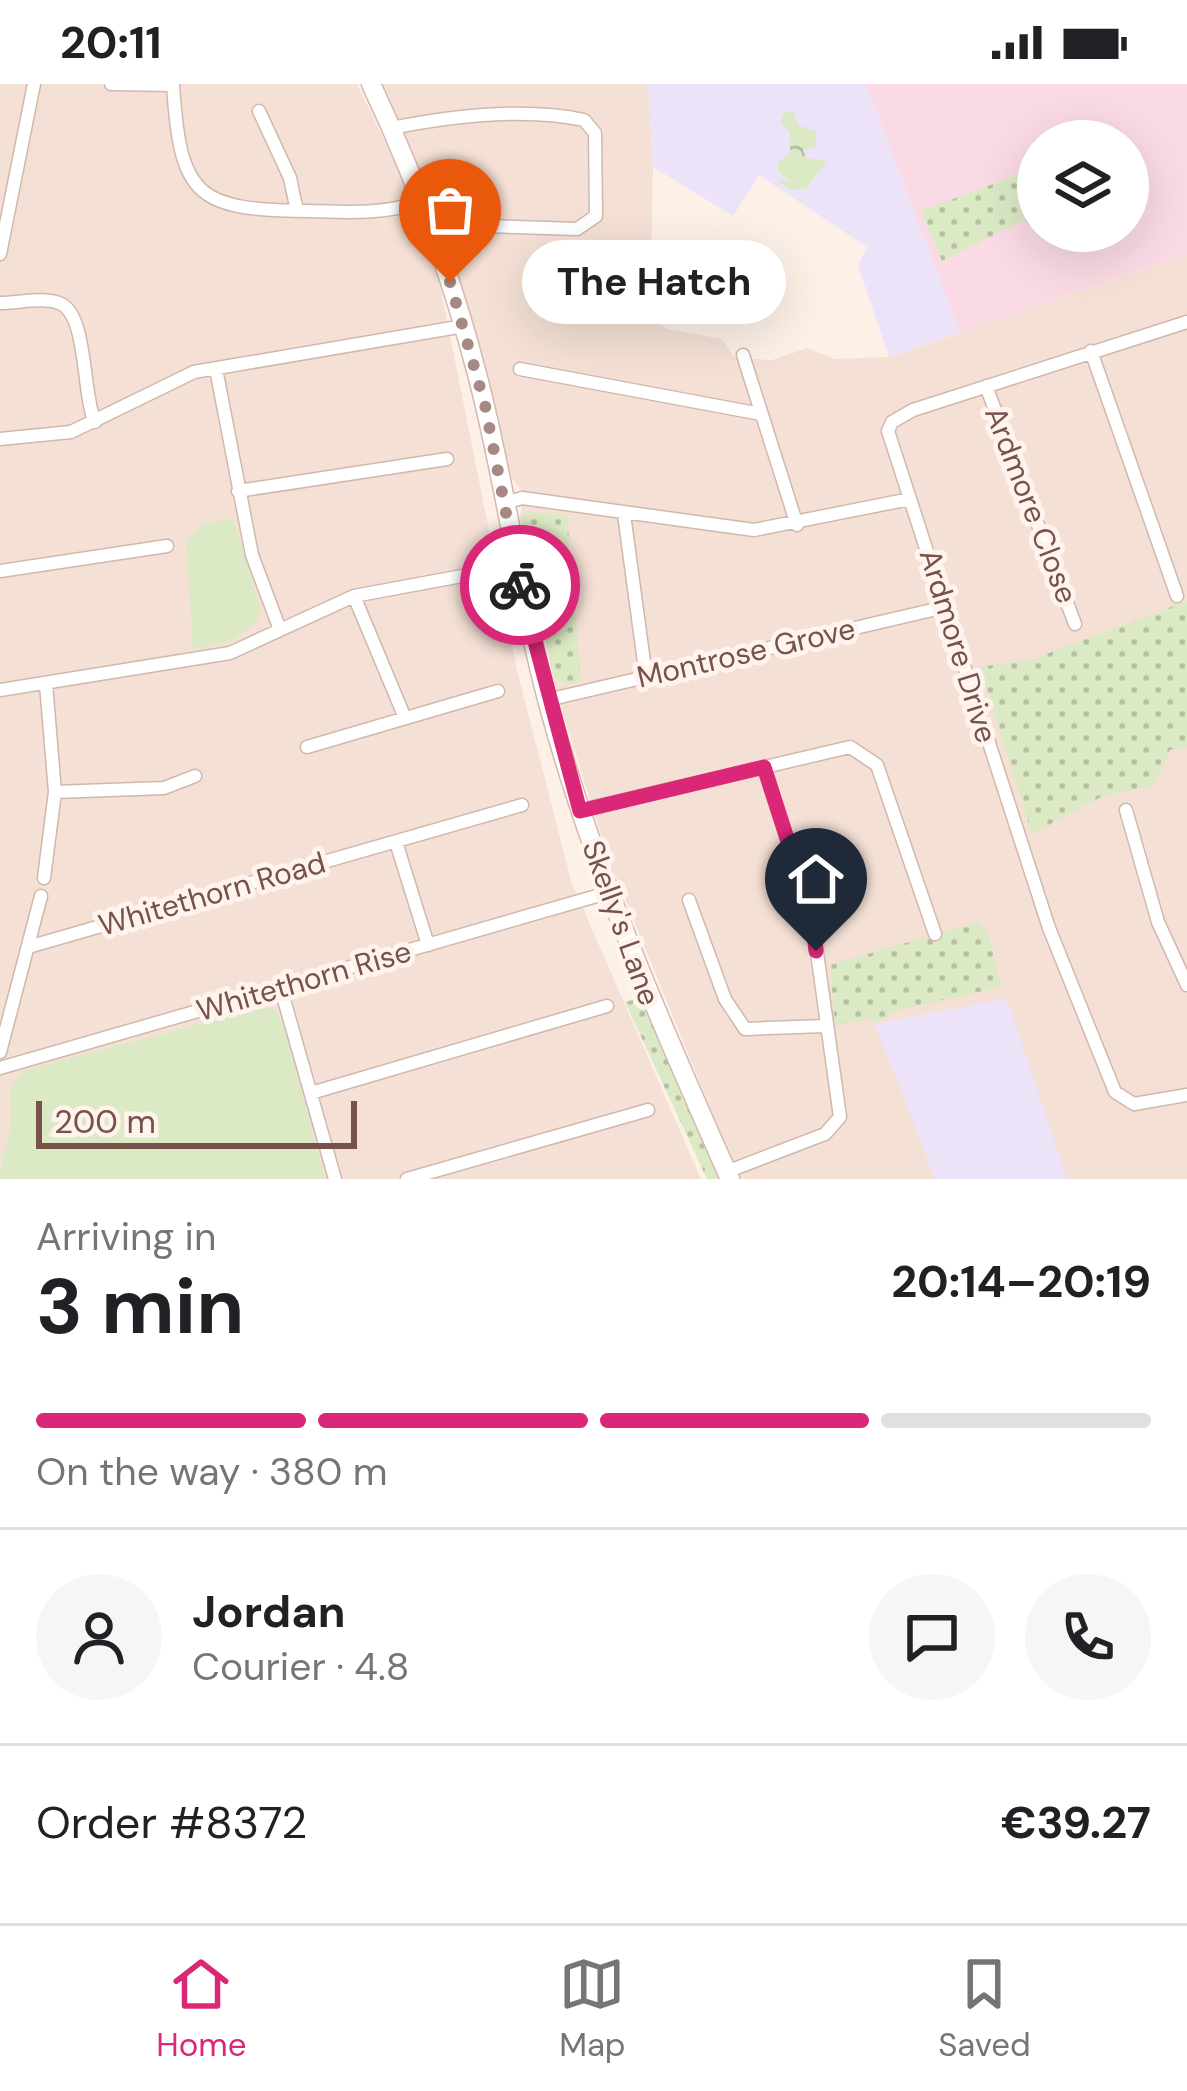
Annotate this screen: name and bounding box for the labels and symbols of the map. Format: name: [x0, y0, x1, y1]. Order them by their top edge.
pin: [399, 159, 501, 282]
callout: The Hatch: [522, 240, 786, 324]
street label: Ardmore Close: [976, 401, 1087, 609]
courier: [460, 525, 580, 645]
street label: Ardmore Drive: [911, 544, 1006, 747]
street label: Montrose Grove: [633, 608, 859, 697]
pin: [765, 828, 867, 951]
street label: Skelly's Lane: [574, 835, 669, 1011]
street label: Whitethorn Road: [94, 842, 330, 945]
street label: Whitethorn Rise: [192, 931, 416, 1030]
scale bar: [36, 1095, 357, 1148]

